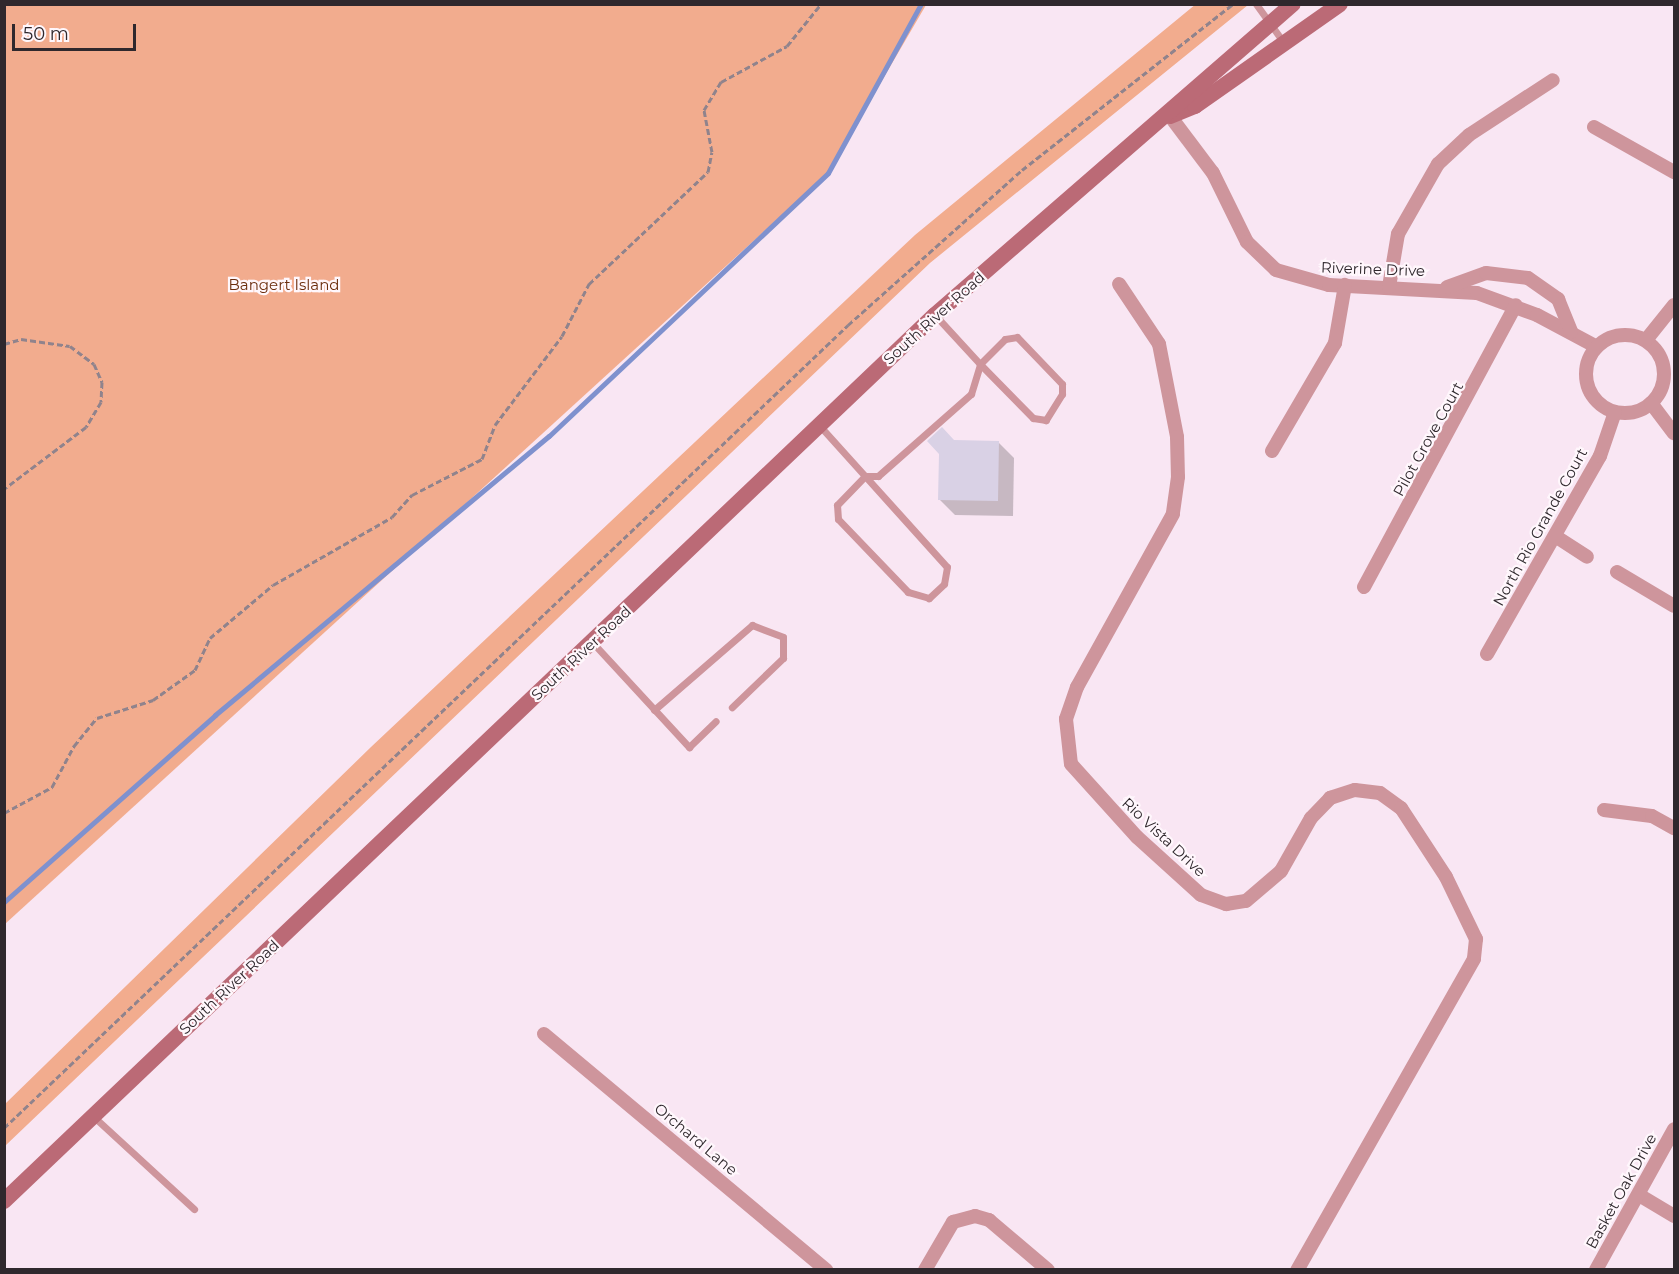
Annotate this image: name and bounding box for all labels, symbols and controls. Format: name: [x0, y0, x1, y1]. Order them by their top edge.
scale bar: [15, 12, 140, 50]
text: 50 m: [23, 23, 69, 45]
street label: Riverine Drive: [1321, 258, 1425, 280]
street label: South River Road: [880, 268, 988, 368]
park label: Bangert Island: [229, 276, 339, 294]
street label: Pilot Grove Court: [1389, 379, 1467, 499]
street label: North Rio Grande Court: [1489, 445, 1591, 609]
street label: South River Road: [527, 602, 635, 704]
street label: Rio Vista Drive: [1119, 794, 1209, 880]
street label: South River Road: [175, 936, 283, 1038]
street label: Orchard Lane: [651, 1099, 741, 1179]
street label: Basket Oak Drive: [1582, 1130, 1660, 1252]

